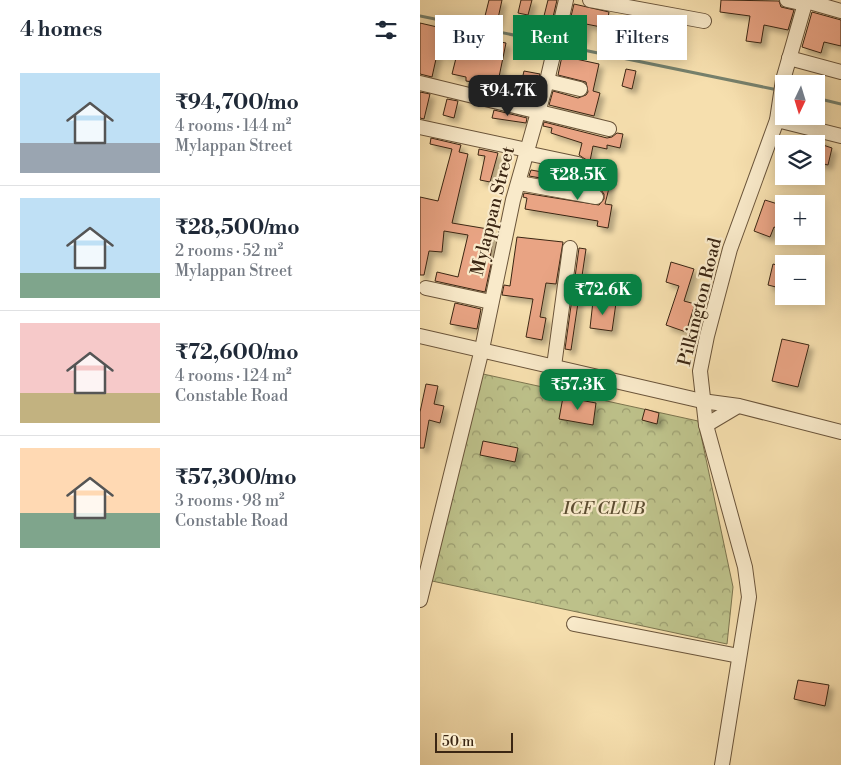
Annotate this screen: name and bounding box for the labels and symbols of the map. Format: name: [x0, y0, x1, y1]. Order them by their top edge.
pin: ₹94.7K: [467, 74, 549, 117]
north arrow: [775, 75, 825, 125]
street label: Mylappan Street: [466, 143, 520, 278]
pin: ₹28.5K: [537, 158, 619, 201]
street label: Pilkington Road: [673, 235, 727, 369]
pin: ₹72.6K: [562, 274, 644, 316]
pin: ₹57.3K: [537, 368, 619, 411]
park label: ICF CLUB: [562, 497, 646, 520]
scale bar: [435, 730, 512, 753]

